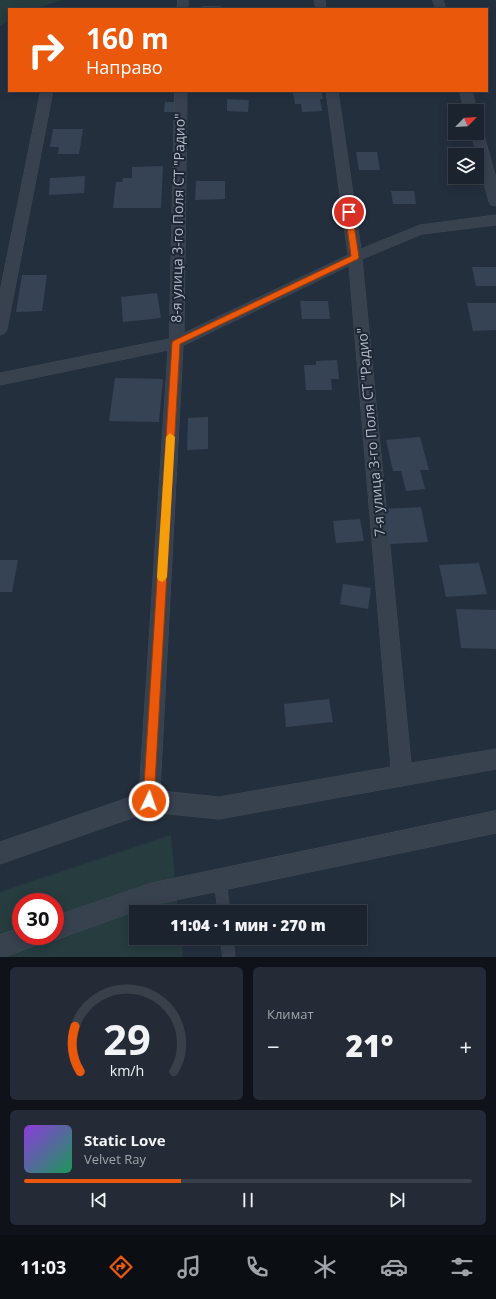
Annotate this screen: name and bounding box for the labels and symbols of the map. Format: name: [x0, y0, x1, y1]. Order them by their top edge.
north arrow: [448, 104, 484, 140]
street label: 8-я улица 3-го Поля СТ "Радио": [166, 113, 189, 323]
pin: [332, 195, 366, 229]
street label: 7-я улица 3-го Поля СТ "Радио": [352, 327, 389, 537]
position arrow: [128, 780, 170, 822]
speed limit sign: 30: [12, 893, 64, 945]

